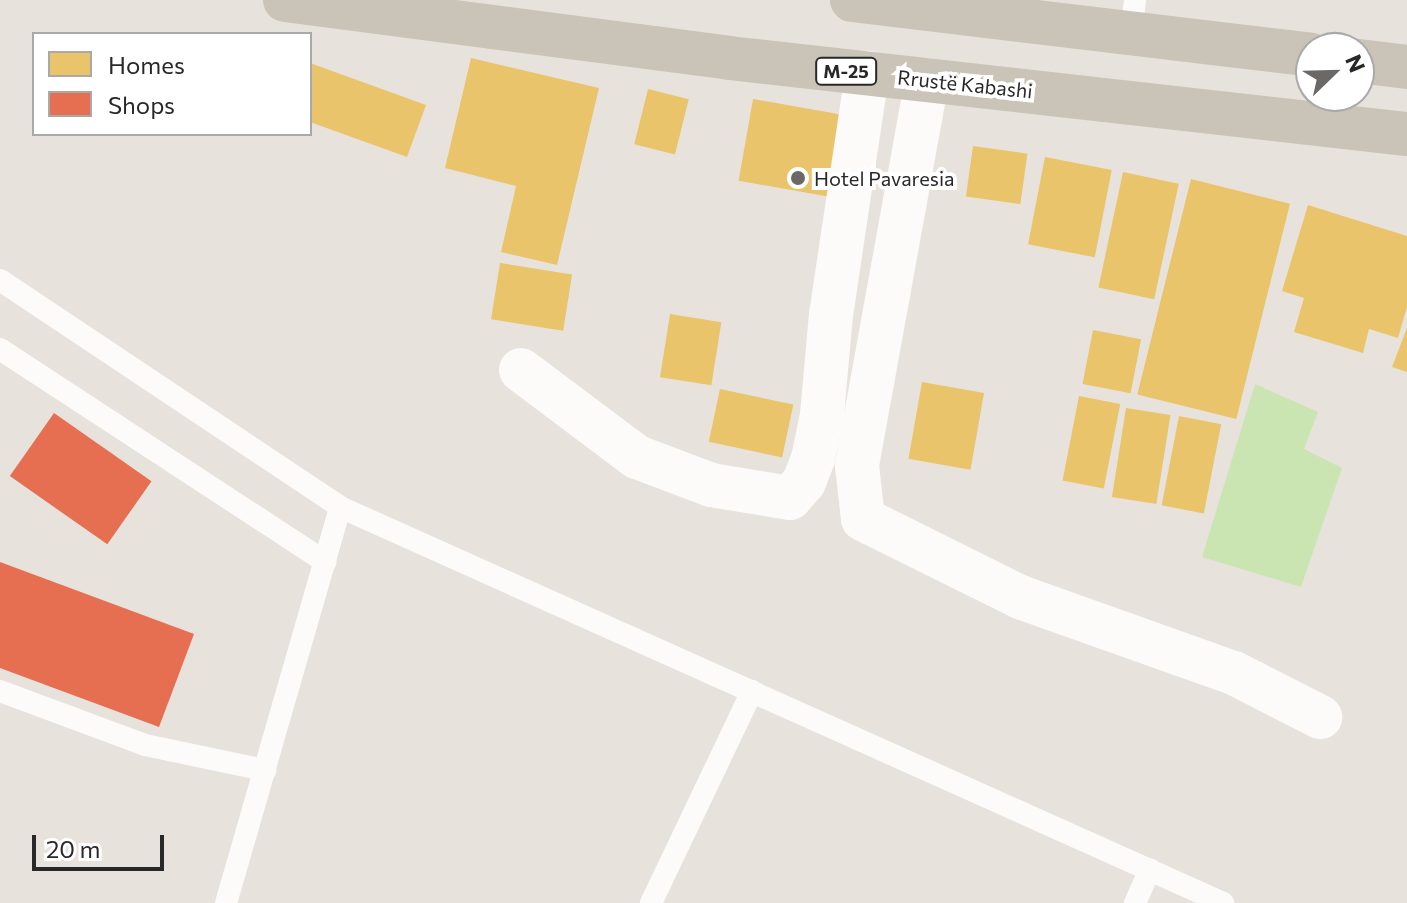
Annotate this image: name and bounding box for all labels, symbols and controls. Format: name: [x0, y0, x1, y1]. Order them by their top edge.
legend: [32, 32, 312, 136]
north arrow: [1295, 32, 1375, 112]
text: Homes: [108, 50, 185, 79]
text: N: [1340, 50, 1371, 76]
road number: M-25: [814, 57, 878, 85]
street label: Rrustë Kabashi: [896, 65, 1034, 103]
text: Shops: [108, 90, 175, 119]
place label: Hotel Pavaresia: [814, 166, 955, 190]
marker: Hotel Pavaresia: [789, 169, 807, 187]
scale bar: [36, 819, 168, 869]
text: 20 m: [46, 834, 100, 863]

